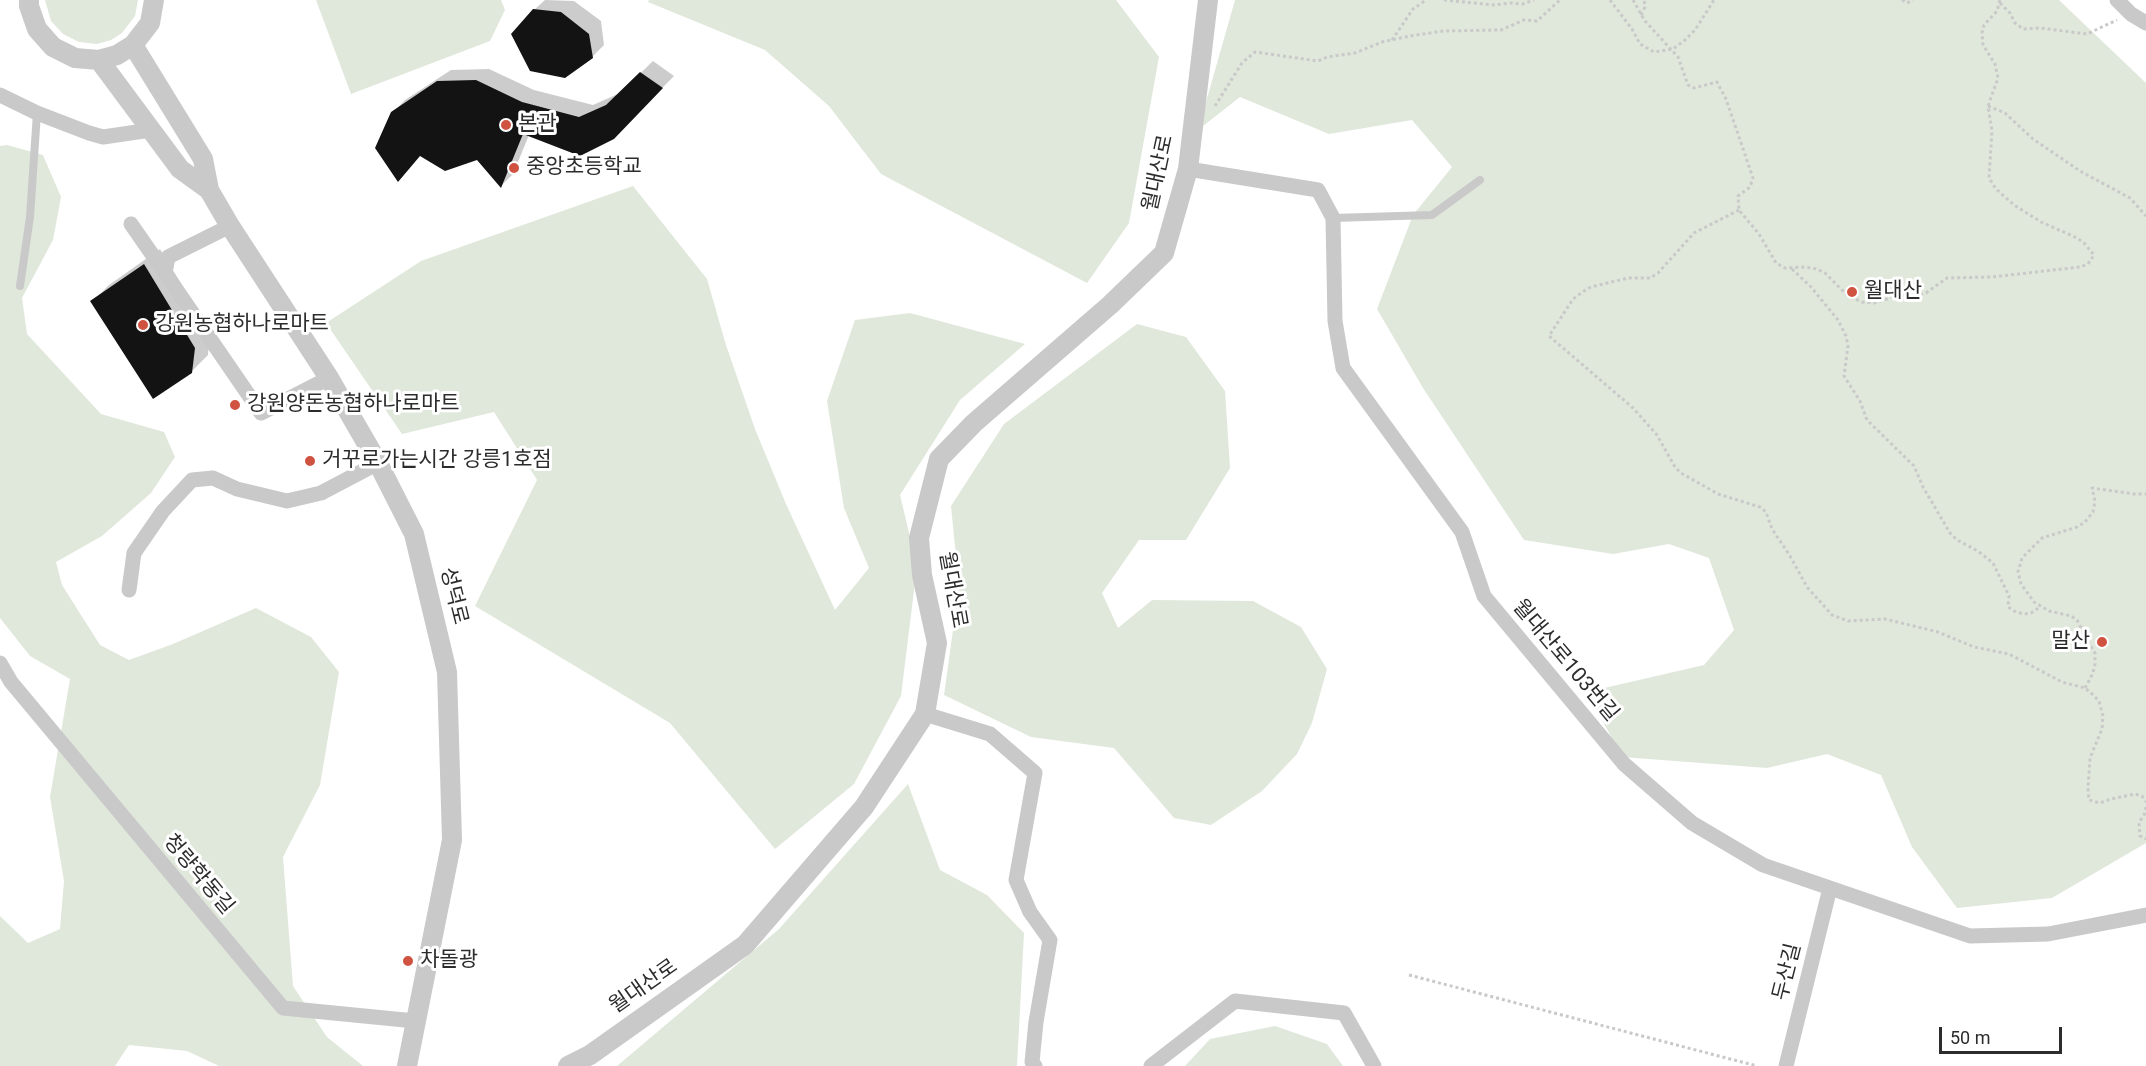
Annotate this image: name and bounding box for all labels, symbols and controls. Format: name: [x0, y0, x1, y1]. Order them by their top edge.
place label: 본관: [518, 112, 557, 138]
marker: 본관: [499, 118, 513, 132]
street label: 월대산로: [1139, 133, 1179, 213]
place label: 중앙초등학교: [526, 155, 642, 181]
marker: 중앙초등학교: [507, 161, 521, 175]
place label: 월대산: [1864, 279, 1922, 305]
marker: 월대산: [1845, 285, 1859, 299]
place label: 강원농협하나로마트: [155, 312, 329, 338]
marker: 강원농협하나로마트: [136, 318, 150, 332]
place label: 강원양돈농협하나로마트: [247, 392, 460, 418]
marker: 강원양돈농협하나로마트: [228, 398, 242, 412]
place label: 거꾸로가는시간 강릉1호점: [322, 448, 552, 474]
marker: 거꾸로가는시간 강릉1호점: [303, 454, 317, 468]
street label: 월대산로: [933, 550, 971, 630]
street label: 성덕로: [434, 565, 472, 627]
street label: 월대산로103번길: [1507, 595, 1623, 727]
place label: 말산: [2051, 629, 2090, 655]
marker: 말산: [2095, 635, 2109, 649]
street label: 청량학동길: [157, 830, 239, 920]
street label: 두산길: [1769, 941, 1807, 1003]
place label: 차돌광: [420, 948, 478, 974]
marker: 차돌광: [401, 954, 415, 968]
street label: 월대산로: [605, 955, 683, 1019]
scale bar: [1942, 1015, 2065, 1053]
text: 50 m: [1950, 1027, 1990, 1048]

